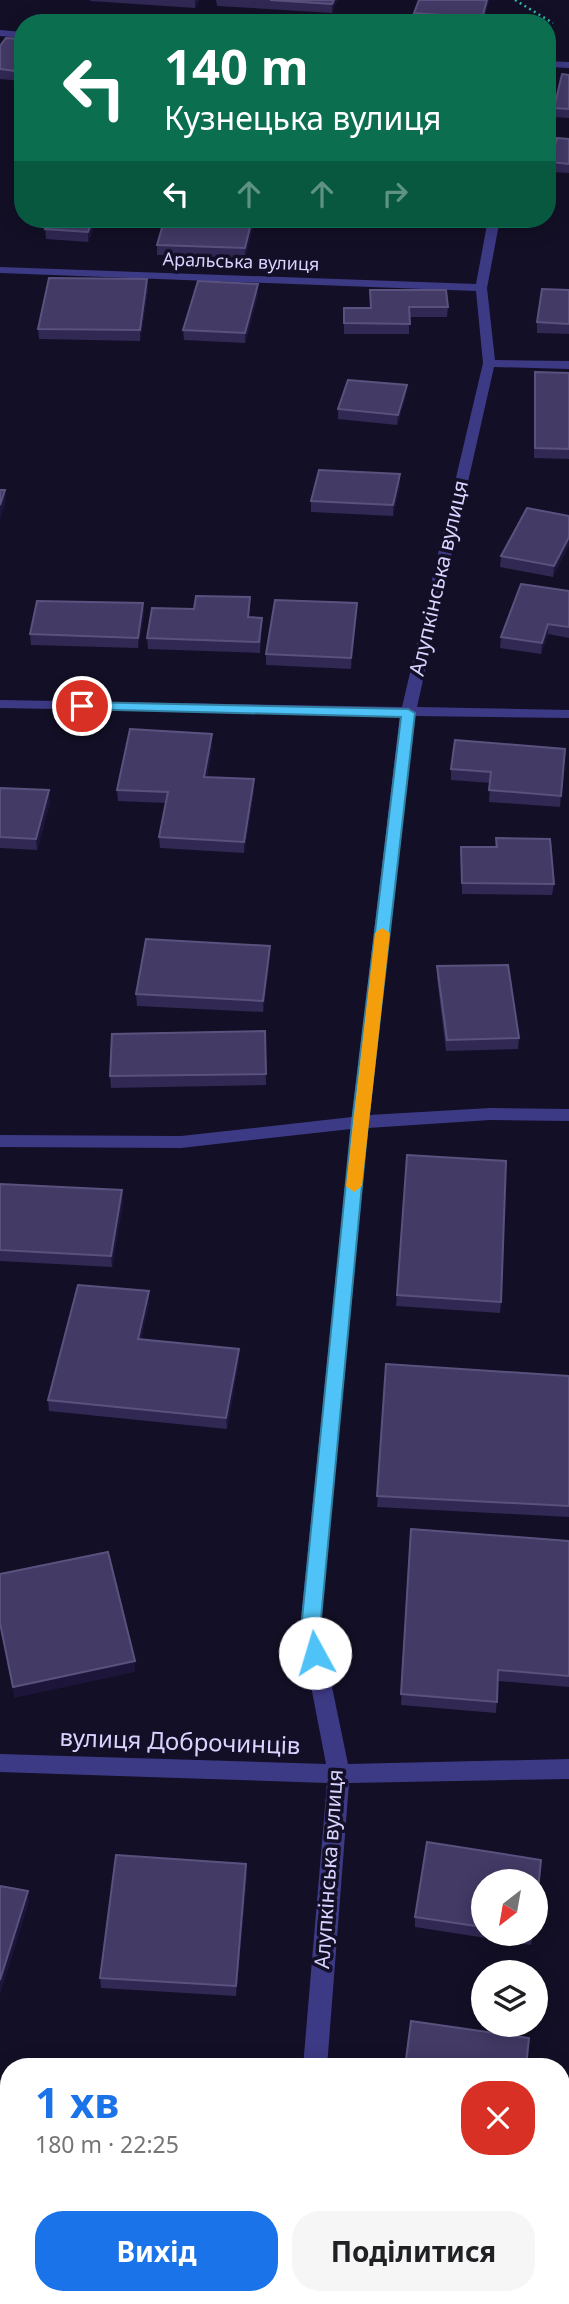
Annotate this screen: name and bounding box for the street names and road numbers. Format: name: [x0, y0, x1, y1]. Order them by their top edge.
street label: Аральська вулиця: [162, 246, 320, 276]
street label: Алупкінська вулиця: [402, 477, 474, 678]
street label: вулиця Доброчинців: [59, 1720, 301, 1761]
street label: Алупкінська вулиця: [307, 1768, 349, 1970]

